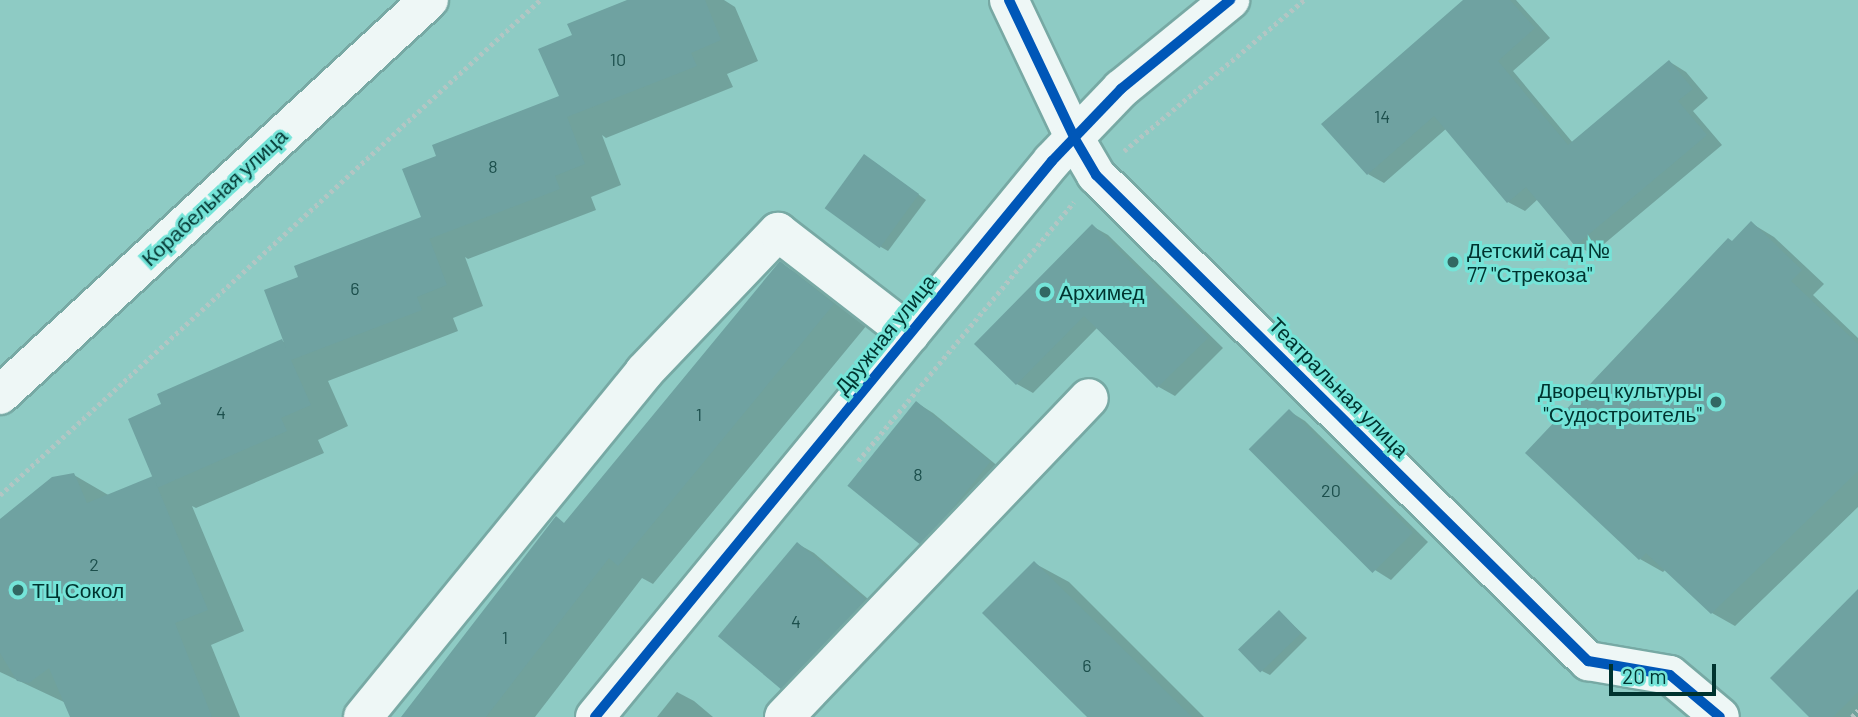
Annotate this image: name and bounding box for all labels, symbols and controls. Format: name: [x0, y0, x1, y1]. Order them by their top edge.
house number: 10: [610, 48, 626, 70]
house number: 14: [1374, 105, 1390, 127]
street label: Корабельная улица: [136, 123, 292, 271]
house number: 8: [488, 155, 498, 177]
place label: Детский сад № 77 "Стрекоза": [1467, 237, 1610, 287]
marker: Детский сад № 77 "Стрекоза": [1445, 254, 1461, 270]
street label: Дружная улица: [829, 269, 941, 399]
house number: 6: [350, 277, 360, 299]
place label: Архимед: [1059, 279, 1145, 305]
marker: Архимед: [1037, 284, 1053, 300]
street label: Театральная улица: [1264, 312, 1414, 462]
place label: Дворец культуры "Судостроитель": [1538, 377, 1702, 427]
marker: Дворец культуры "Судостроитель": [1708, 394, 1724, 410]
house number: 4: [216, 401, 226, 423]
house number: 1: [696, 403, 702, 425]
house number: 8: [913, 463, 923, 485]
house number: 20: [1321, 479, 1341, 501]
house number: 2: [89, 553, 99, 575]
place label: ТЦ Сокол: [32, 577, 124, 603]
marker: ТЦ Сокол: [10, 582, 26, 598]
house number: 4: [791, 610, 801, 632]
house number: 1: [502, 626, 508, 648]
scale bar: [1613, 650, 1720, 694]
house number: 6: [1082, 654, 1092, 676]
text: 20 m: [1622, 663, 1667, 688]

